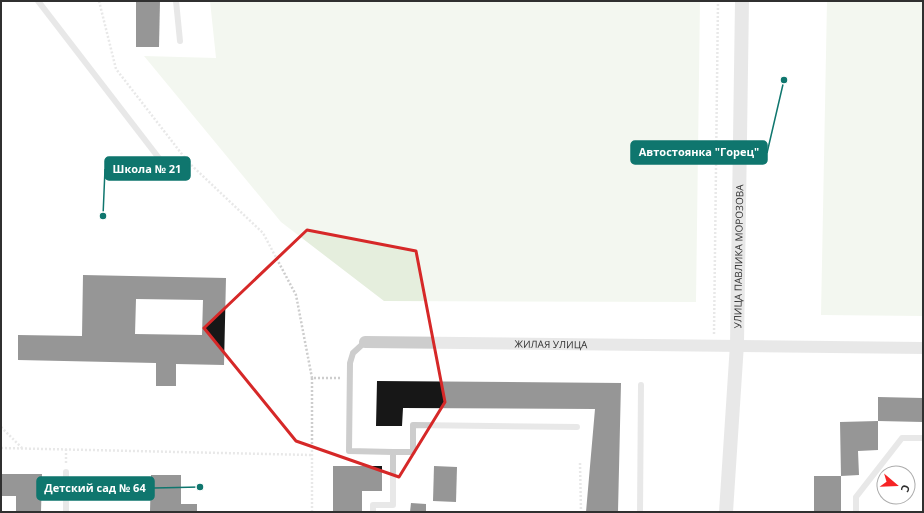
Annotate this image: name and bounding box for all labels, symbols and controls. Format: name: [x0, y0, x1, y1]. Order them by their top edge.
callout: Автостоянка "Горец": [631, 141, 767, 164]
text: Автостоянка "Горец": [639, 144, 759, 159]
callout: Школа № 21: [105, 157, 190, 180]
text: Школа № 21: [113, 161, 181, 176]
street label: УЛИЦА ПАВЛИКА МОРОЗОВА: [730, 184, 746, 328]
street label: ЖИЛАЯ УЛИЦА: [514, 337, 588, 351]
north arrow: [876, 465, 916, 505]
callout: Детский сад № 64: [37, 477, 154, 500]
text: Детский сад № 64: [44, 480, 146, 495]
text: С: [898, 483, 914, 494]

